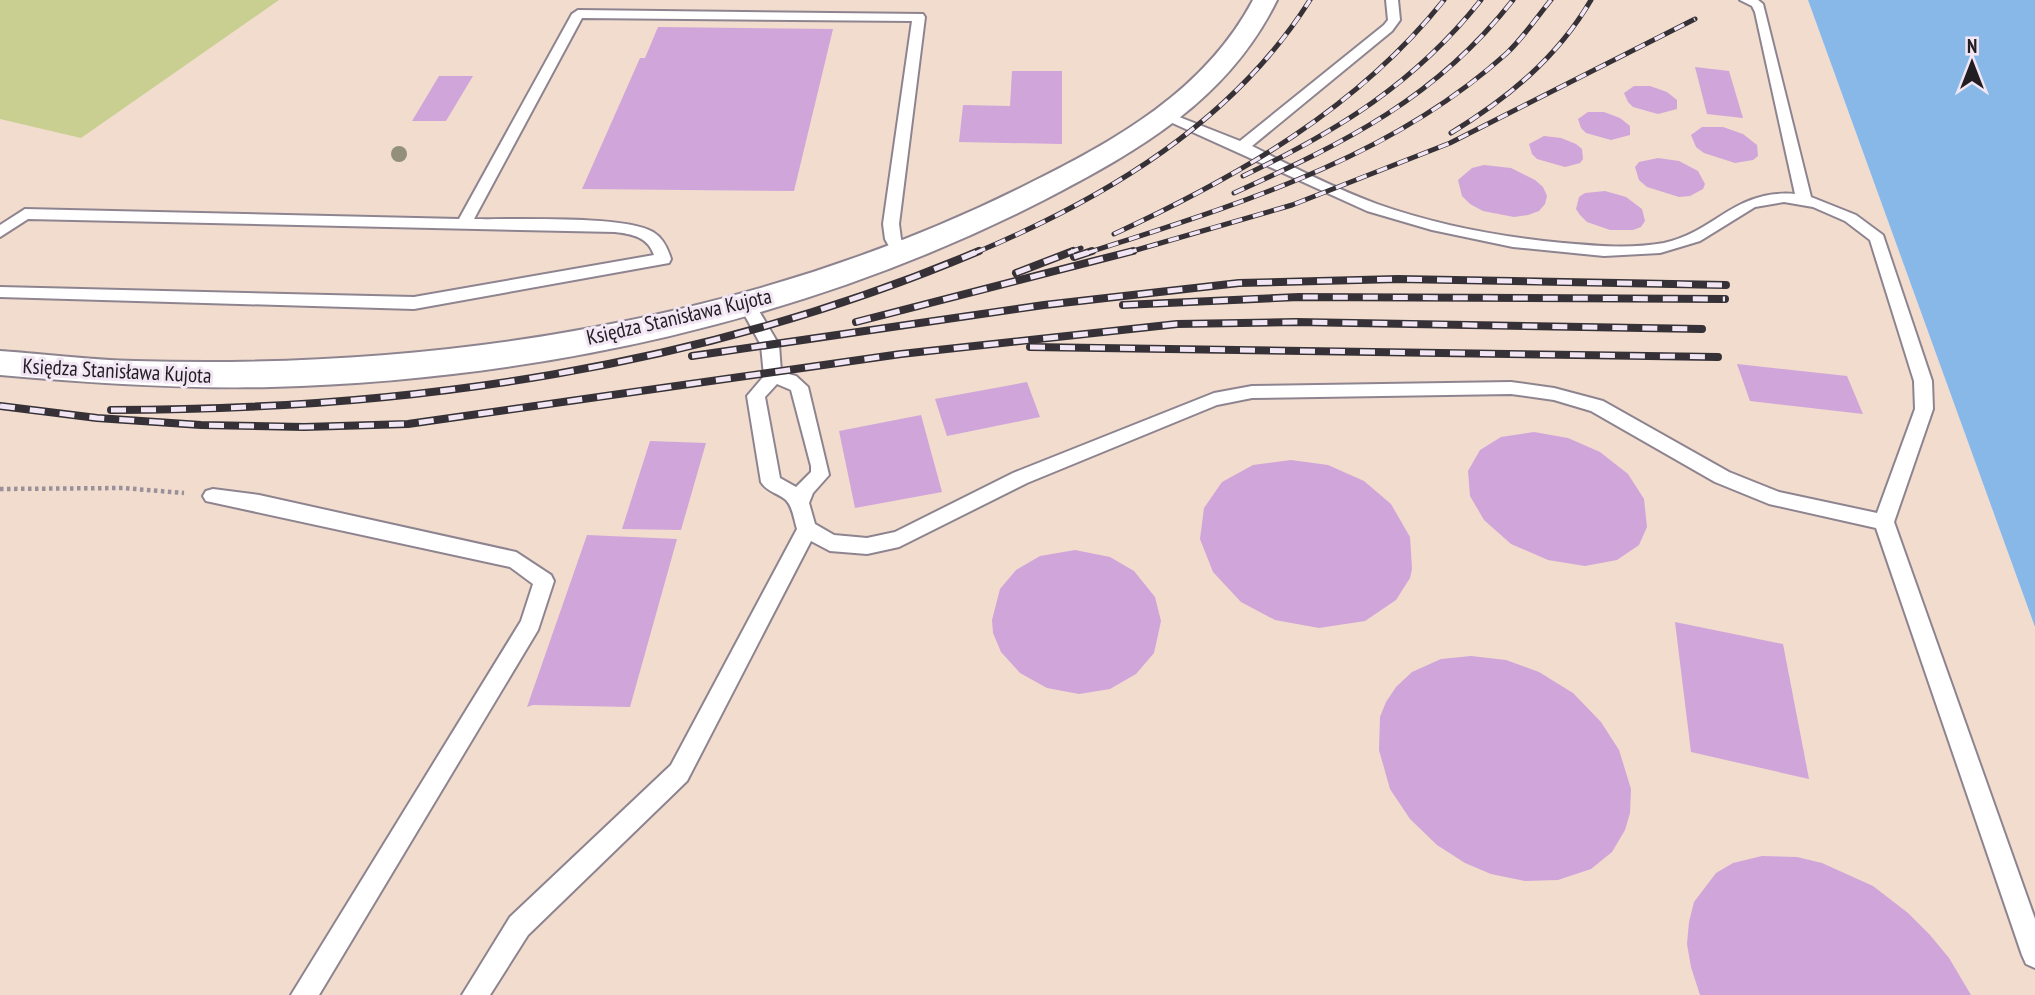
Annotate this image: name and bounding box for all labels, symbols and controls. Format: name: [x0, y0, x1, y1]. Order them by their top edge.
north arrow: [1937, 28, 2007, 98]
text: N: [1967, 34, 1977, 58]
street label: Księdza Stanisława Kujota: [584, 282, 774, 351]
street label: Księdza Stanisława Kujota: [22, 352, 212, 389]

